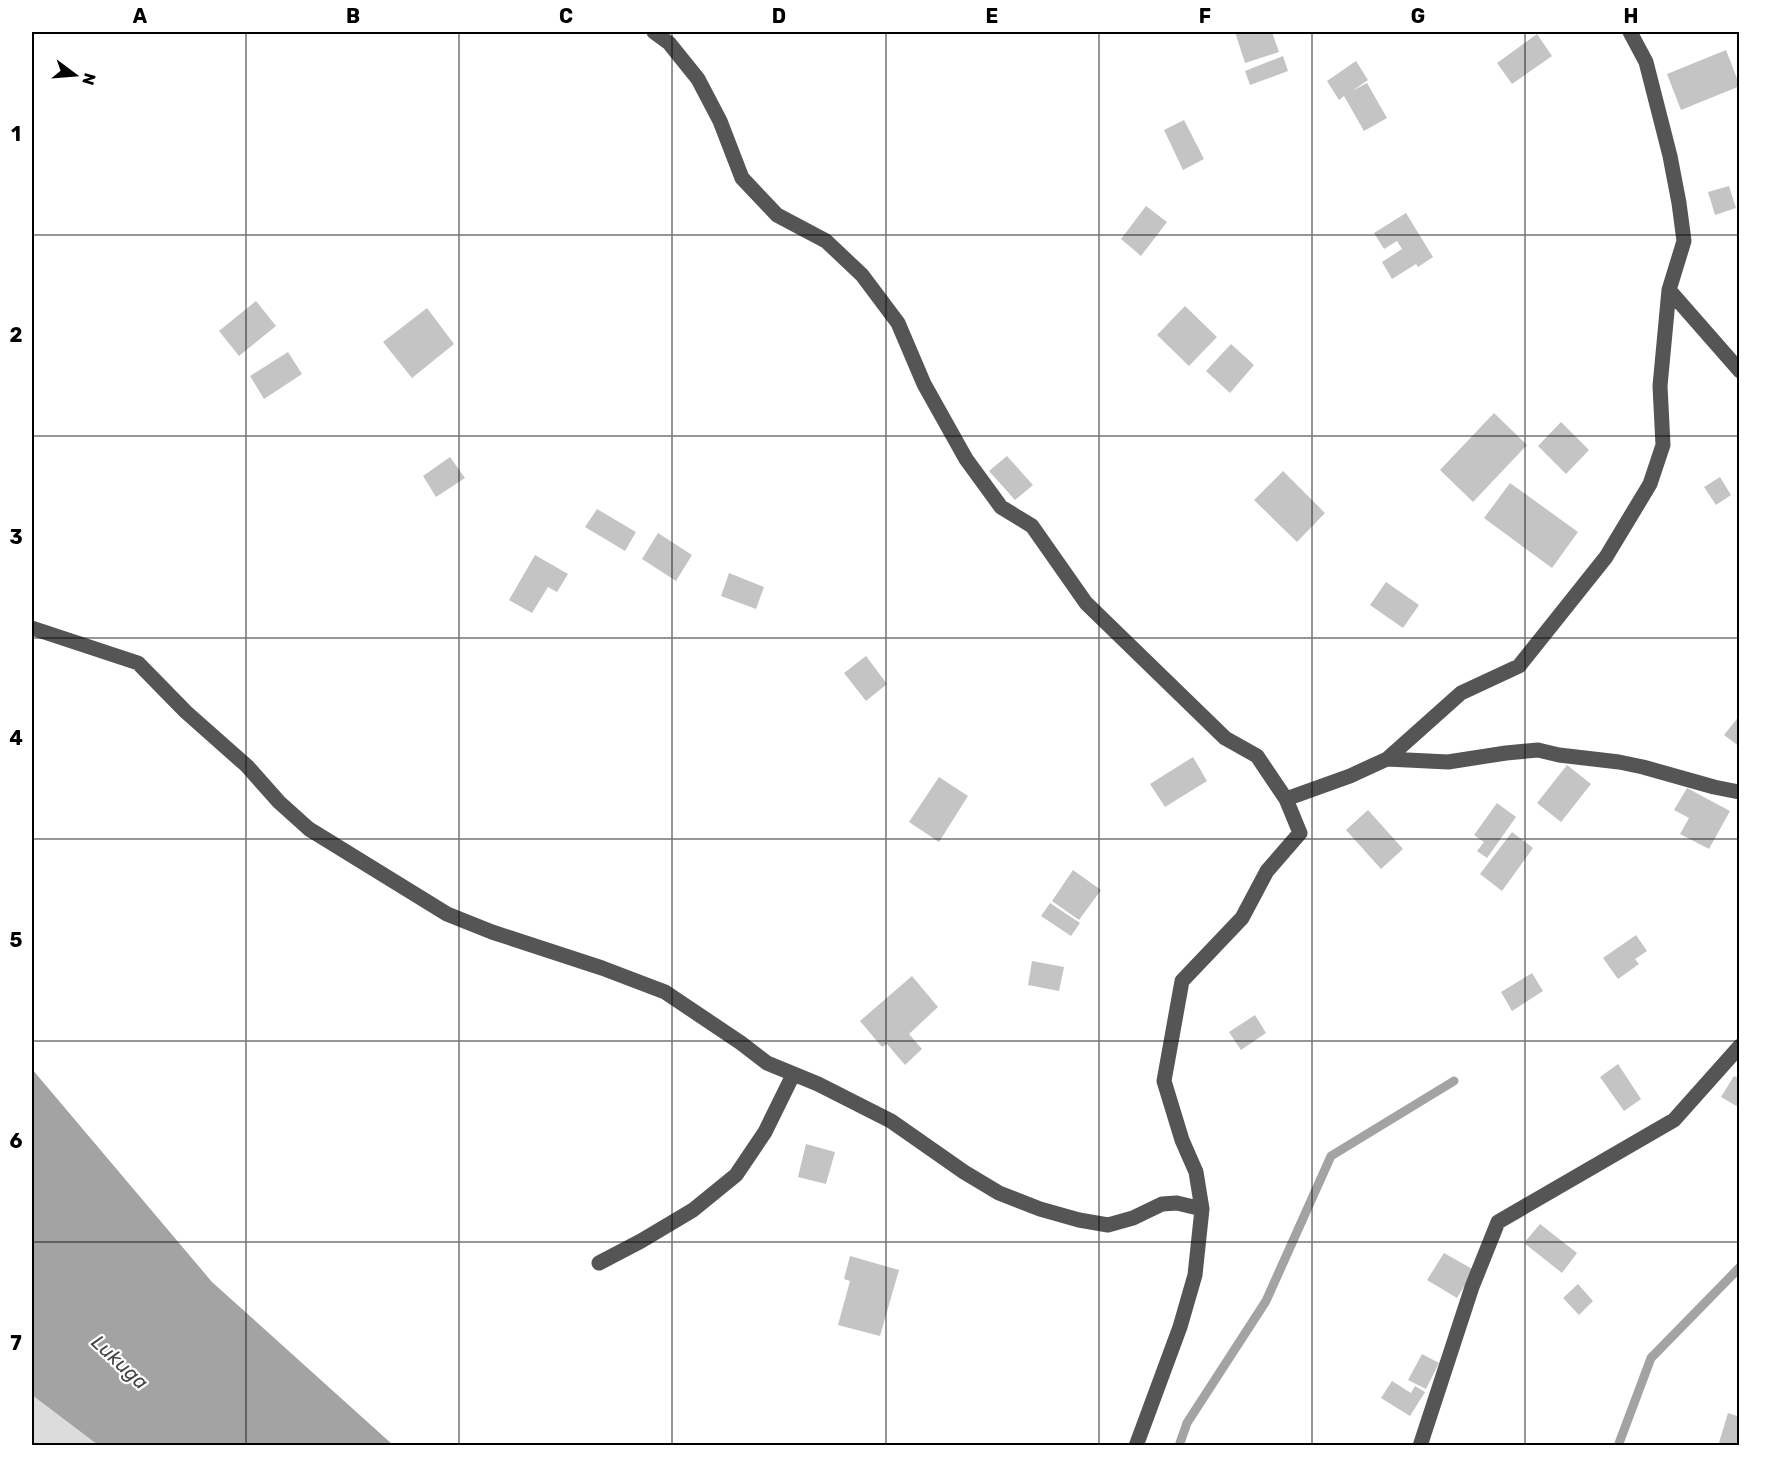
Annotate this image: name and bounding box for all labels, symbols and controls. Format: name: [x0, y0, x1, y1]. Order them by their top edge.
text: A: [133, 4, 148, 28]
text: B: [346, 4, 360, 28]
text: C: [559, 4, 573, 28]
text: D: [772, 4, 786, 28]
text: E: [986, 4, 998, 28]
text: F: [1199, 4, 1211, 28]
text: G: [1411, 4, 1425, 28]
text: H: [1624, 4, 1638, 28]
north arrow: [45, 45, 105, 105]
text: N: [78, 71, 100, 87]
text: 1: [11, 122, 21, 146]
text: 2: [10, 323, 23, 347]
text: 3: [9, 525, 23, 549]
text: 4: [9, 726, 23, 750]
text: 5: [10, 928, 23, 952]
text: 6: [9, 1129, 23, 1153]
water label: Lukuga: [87, 1330, 154, 1394]
text: 7: [10, 1331, 22, 1355]

